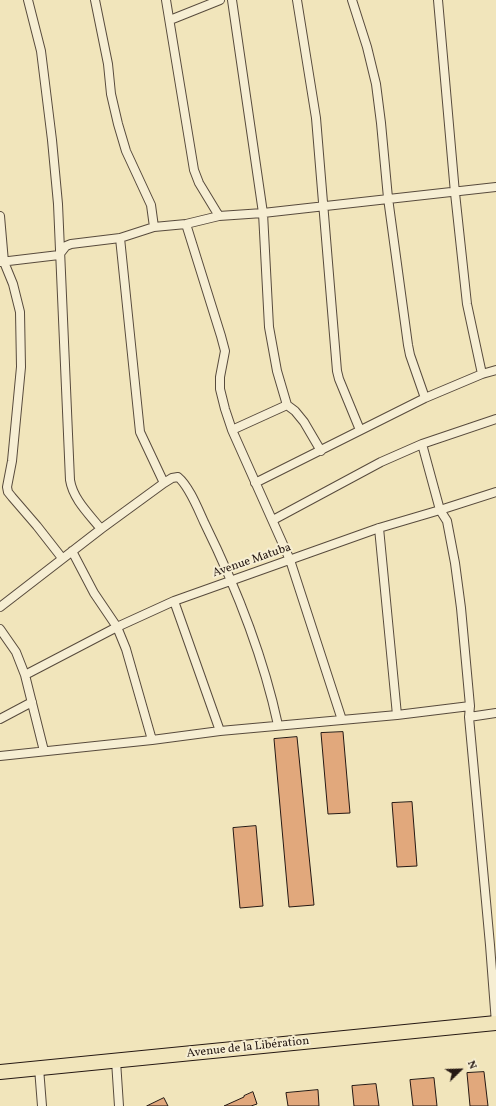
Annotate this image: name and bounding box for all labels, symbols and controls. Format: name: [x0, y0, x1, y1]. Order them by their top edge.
street label: Avenue Matuba: [211, 541, 293, 581]
street label: Avenue de la Libération: [186, 1034, 310, 1062]
north arrow: [440, 1050, 480, 1090]
text: N: [463, 1059, 480, 1072]

